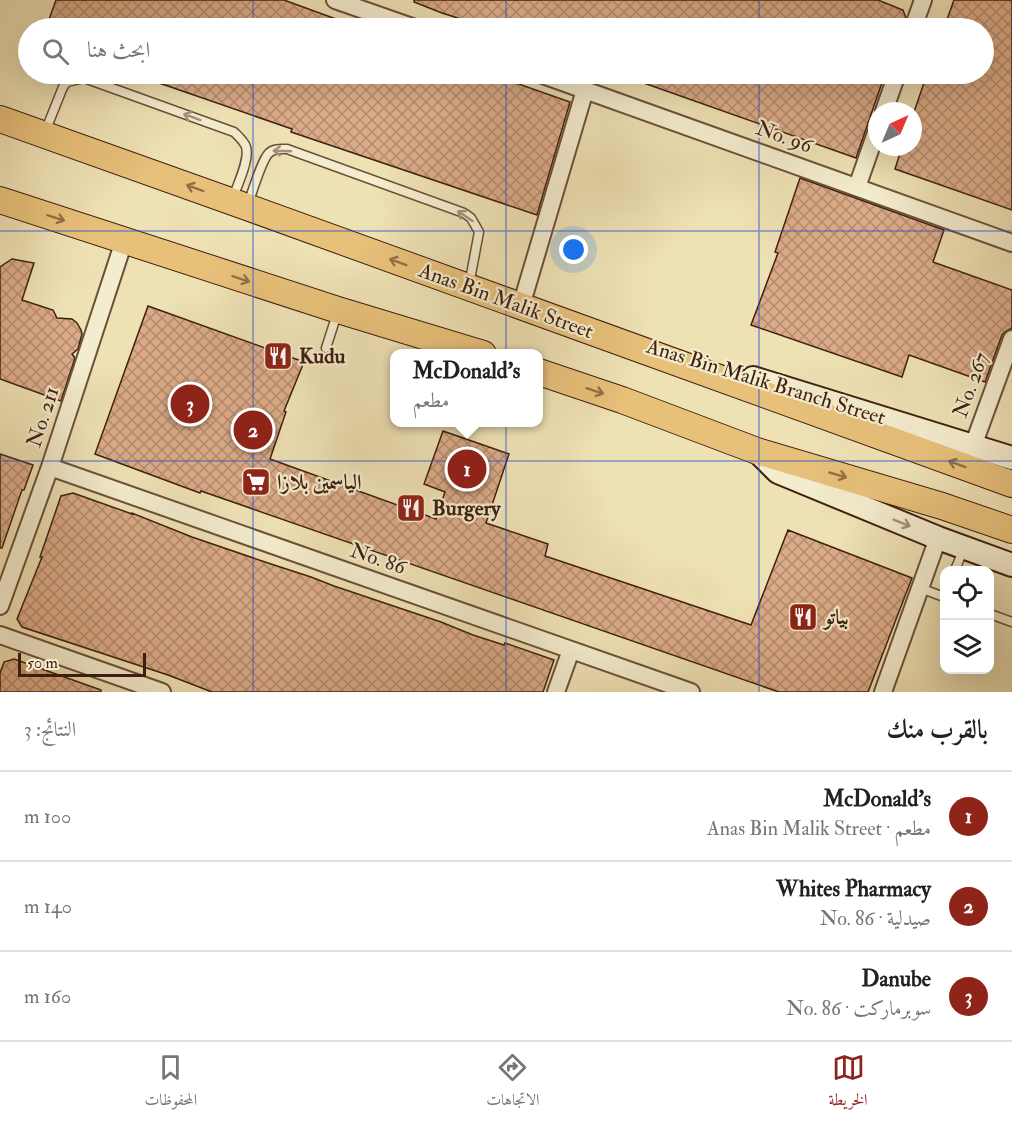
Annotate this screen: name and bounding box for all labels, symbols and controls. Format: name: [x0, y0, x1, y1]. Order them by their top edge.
search box: [18, 18, 994, 84]
icon: search: [39, 35, 72, 68]
text: ابحث هنا: [87, 36, 150, 64]
north arrow: [868, 102, 922, 156]
one-way arrow: [183, 110, 202, 121]
street label: No. 96: [752, 114, 817, 160]
one-way arrow: [273, 145, 293, 157]
one-way arrow: [186, 182, 205, 193]
one-way arrow: [456, 209, 473, 222]
one-way arrow: [46, 214, 65, 225]
your location: [559, 235, 588, 264]
one-way arrow: [389, 256, 408, 267]
street label: Anas Bin Malik Street: [414, 257, 597, 345]
one-way arrow: [231, 274, 250, 285]
street label: Anas Bin Malik Branch Street: [642, 332, 889, 431]
restaurant icon: Kudu: [262, 340, 294, 372]
place label: Kudu: [299, 343, 346, 370]
street label: No. 267: [947, 348, 995, 421]
popup: [390, 349, 543, 427]
text: McDonald's: [413, 357, 520, 385]
pin: 3: [170, 382, 210, 426]
street label: No. 211: [20, 383, 66, 451]
one-way arrow: [585, 386, 603, 397]
text: مطعم: [413, 388, 449, 413]
pin: 2: [234, 408, 272, 452]
pin: 1: [448, 446, 486, 492]
one-way arrow: [948, 457, 967, 468]
supermarket icon: الياسمين بلازا: [240, 466, 272, 498]
place label: الياسمين بلازا: [277, 469, 362, 496]
one-way arrow: [828, 470, 847, 481]
restaurant icon: Burgery: [395, 492, 427, 524]
place label: Burgery: [432, 495, 501, 522]
one-way arrow: [892, 518, 910, 529]
street label: No. 86: [346, 537, 411, 582]
map controls: [940, 566, 994, 674]
button: locate: [940, 566, 994, 620]
restaurant icon: بياتو: [787, 601, 819, 633]
place label: بياتو: [822, 604, 849, 631]
button: layers: [940, 620, 994, 674]
scale bar: [18, 650, 146, 678]
text: 50 m: [27, 653, 58, 673]
text: بالقرب منك: [886, 714, 988, 746]
text: النتائج: 3: [24, 717, 76, 742]
text: McDonald's: [823, 785, 931, 813]
text: 100 m: [24, 804, 71, 829]
text: 1: [965, 804, 972, 829]
text: مطعم · Anas Bin Malik Street: [707, 816, 931, 841]
text: Whites Pharmacy: [776, 875, 931, 903]
text: 140 m: [24, 894, 72, 919]
text: 2: [963, 894, 974, 919]
text: صيدلية · No. 86: [820, 906, 931, 931]
text: Danube: [862, 965, 931, 993]
text: 160 m: [24, 984, 71, 1009]
text: 3: [965, 984, 972, 1009]
text: سوبرماركت · No. 86: [786, 996, 931, 1021]
tab: المحفوظات: [145, 1051, 197, 1115]
tab: الاتجاهات: [486, 1051, 540, 1115]
tab: الخريطة: [829, 1051, 868, 1115]

